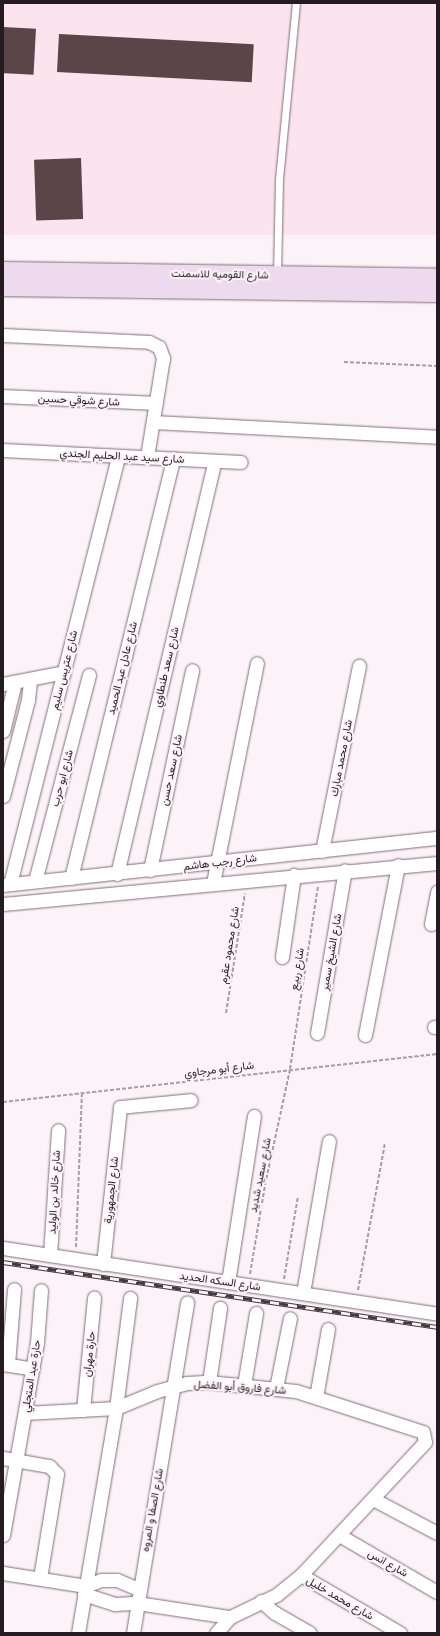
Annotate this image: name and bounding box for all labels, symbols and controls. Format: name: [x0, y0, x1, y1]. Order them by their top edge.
street label: شارع القوميه للاسمنت: [171, 267, 269, 281]
street label: شارع شوقي حسين: [38, 391, 120, 409]
street label: شارع سيد عبد الحليم الجندي: [59, 446, 185, 466]
street label: شارع عادل عبد الحميد: [104, 620, 140, 716]
street label: شارع سعد طنطاوي: [150, 626, 182, 708]
street label: شارع عتريس سليم: [48, 629, 80, 711]
street label: شارع محمد مبارك: [327, 718, 355, 798]
street label: شارع سعد حسن: [157, 733, 185, 807]
street label: شارع ابو حرب: [48, 748, 76, 808]
street label: شارع رجب هاشم: [182, 851, 258, 873]
street label: شارع محمود عقرم: [216, 905, 242, 985]
street label: شارع الشيخ سمير: [318, 912, 344, 992]
street label: شارع ربيع: [287, 947, 307, 991]
street label: شارع أبو مرجاوي: [183, 1058, 255, 1080]
street label: شارع سعيد شديد: [246, 1136, 274, 1214]
street label: شارع خالد بن الوليد: [45, 1150, 63, 1234]
street label: شارع الجمهورية: [101, 1156, 121, 1224]
street label: شارع السكه الحديد: [178, 1269, 262, 1293]
street label: حارة مهران: [80, 1331, 98, 1377]
street label: حارة عبد المتجلي: [19, 1339, 43, 1413]
street label: شارع فاروق أبو الفضل: [193, 1377, 287, 1397]
street label: شارع الصفا و المروه: [138, 1467, 166, 1553]
street label: شارع انس: [366, 1546, 410, 1580]
street label: شارع محمد خليل: [304, 1573, 376, 1623]

